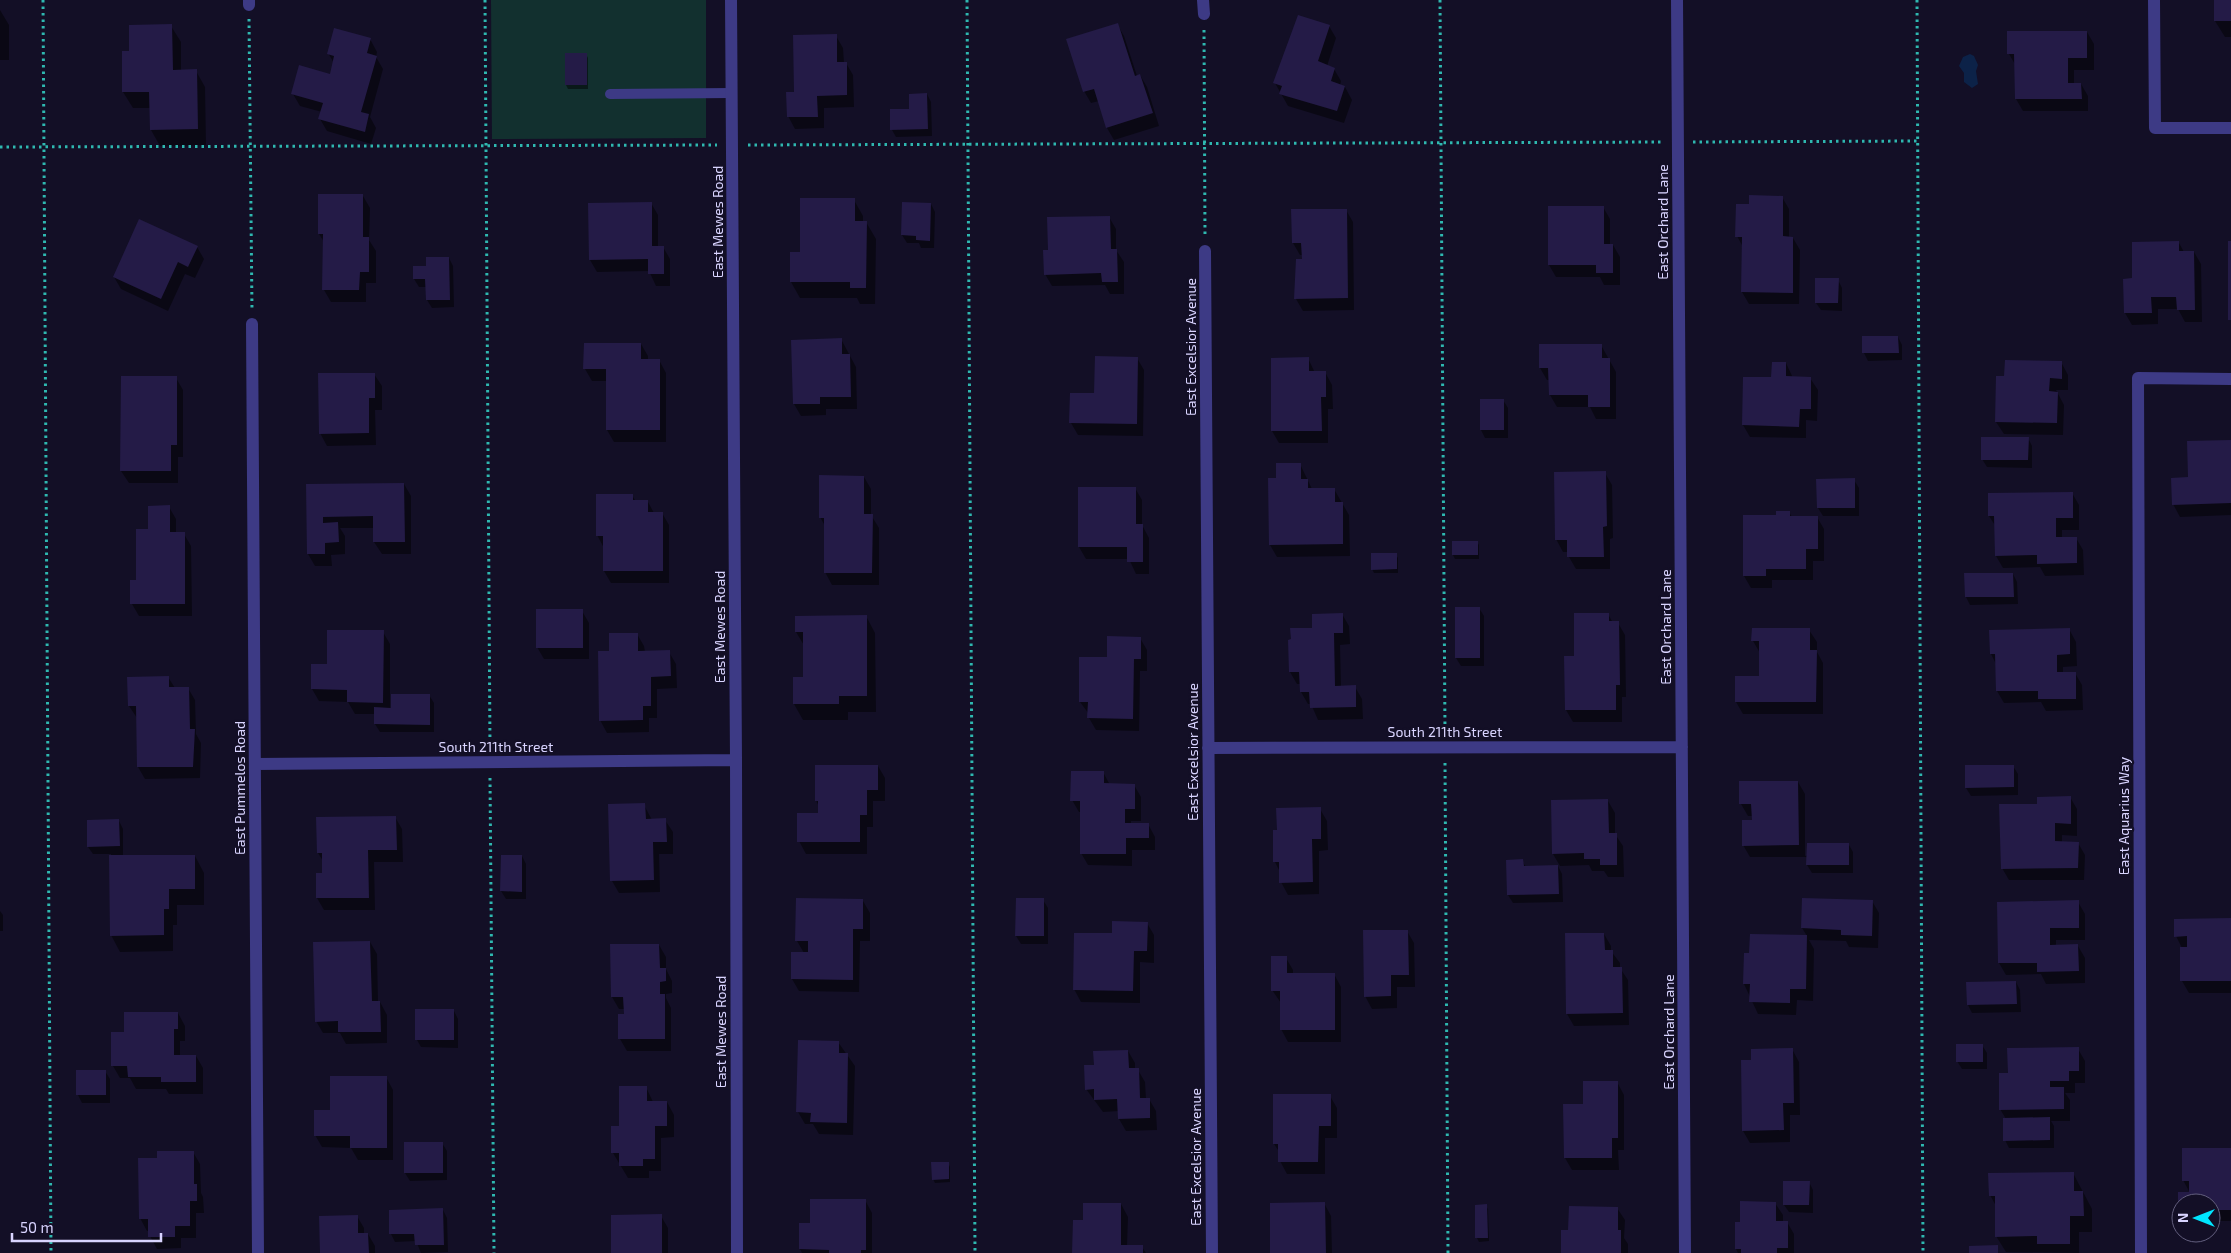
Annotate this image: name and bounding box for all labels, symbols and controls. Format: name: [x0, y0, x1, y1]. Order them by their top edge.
street label: East Orchard Lane: [1654, 164, 1671, 280]
street label: East Mewes Road: [709, 166, 726, 278]
street label: East Excelsior Avenue: [1182, 278, 1199, 416]
street label: East Orchard Lane: [1657, 569, 1674, 685]
street label: East Mewes Road: [711, 571, 728, 683]
street label: East Excelsior Avenue: [1184, 683, 1201, 821]
street label: East Pummelos Road: [231, 721, 248, 855]
street label: South 211th Street: [1388, 723, 1502, 740]
street label: South 211th Street: [439, 738, 553, 755]
street label: East Aquarius Way: [2115, 756, 2132, 875]
street label: East Orchard Lane: [1660, 974, 1677, 1090]
street label: East Mewes Road: [712, 976, 729, 1088]
street label: East Excelsior Avenue: [1187, 1088, 1204, 1226]
north arrow: [2171, 1193, 2221, 1243]
scale bar: [12, 1210, 161, 1242]
text: N: [2174, 1213, 2191, 1223]
text: 50 m: [20, 1218, 54, 1236]

